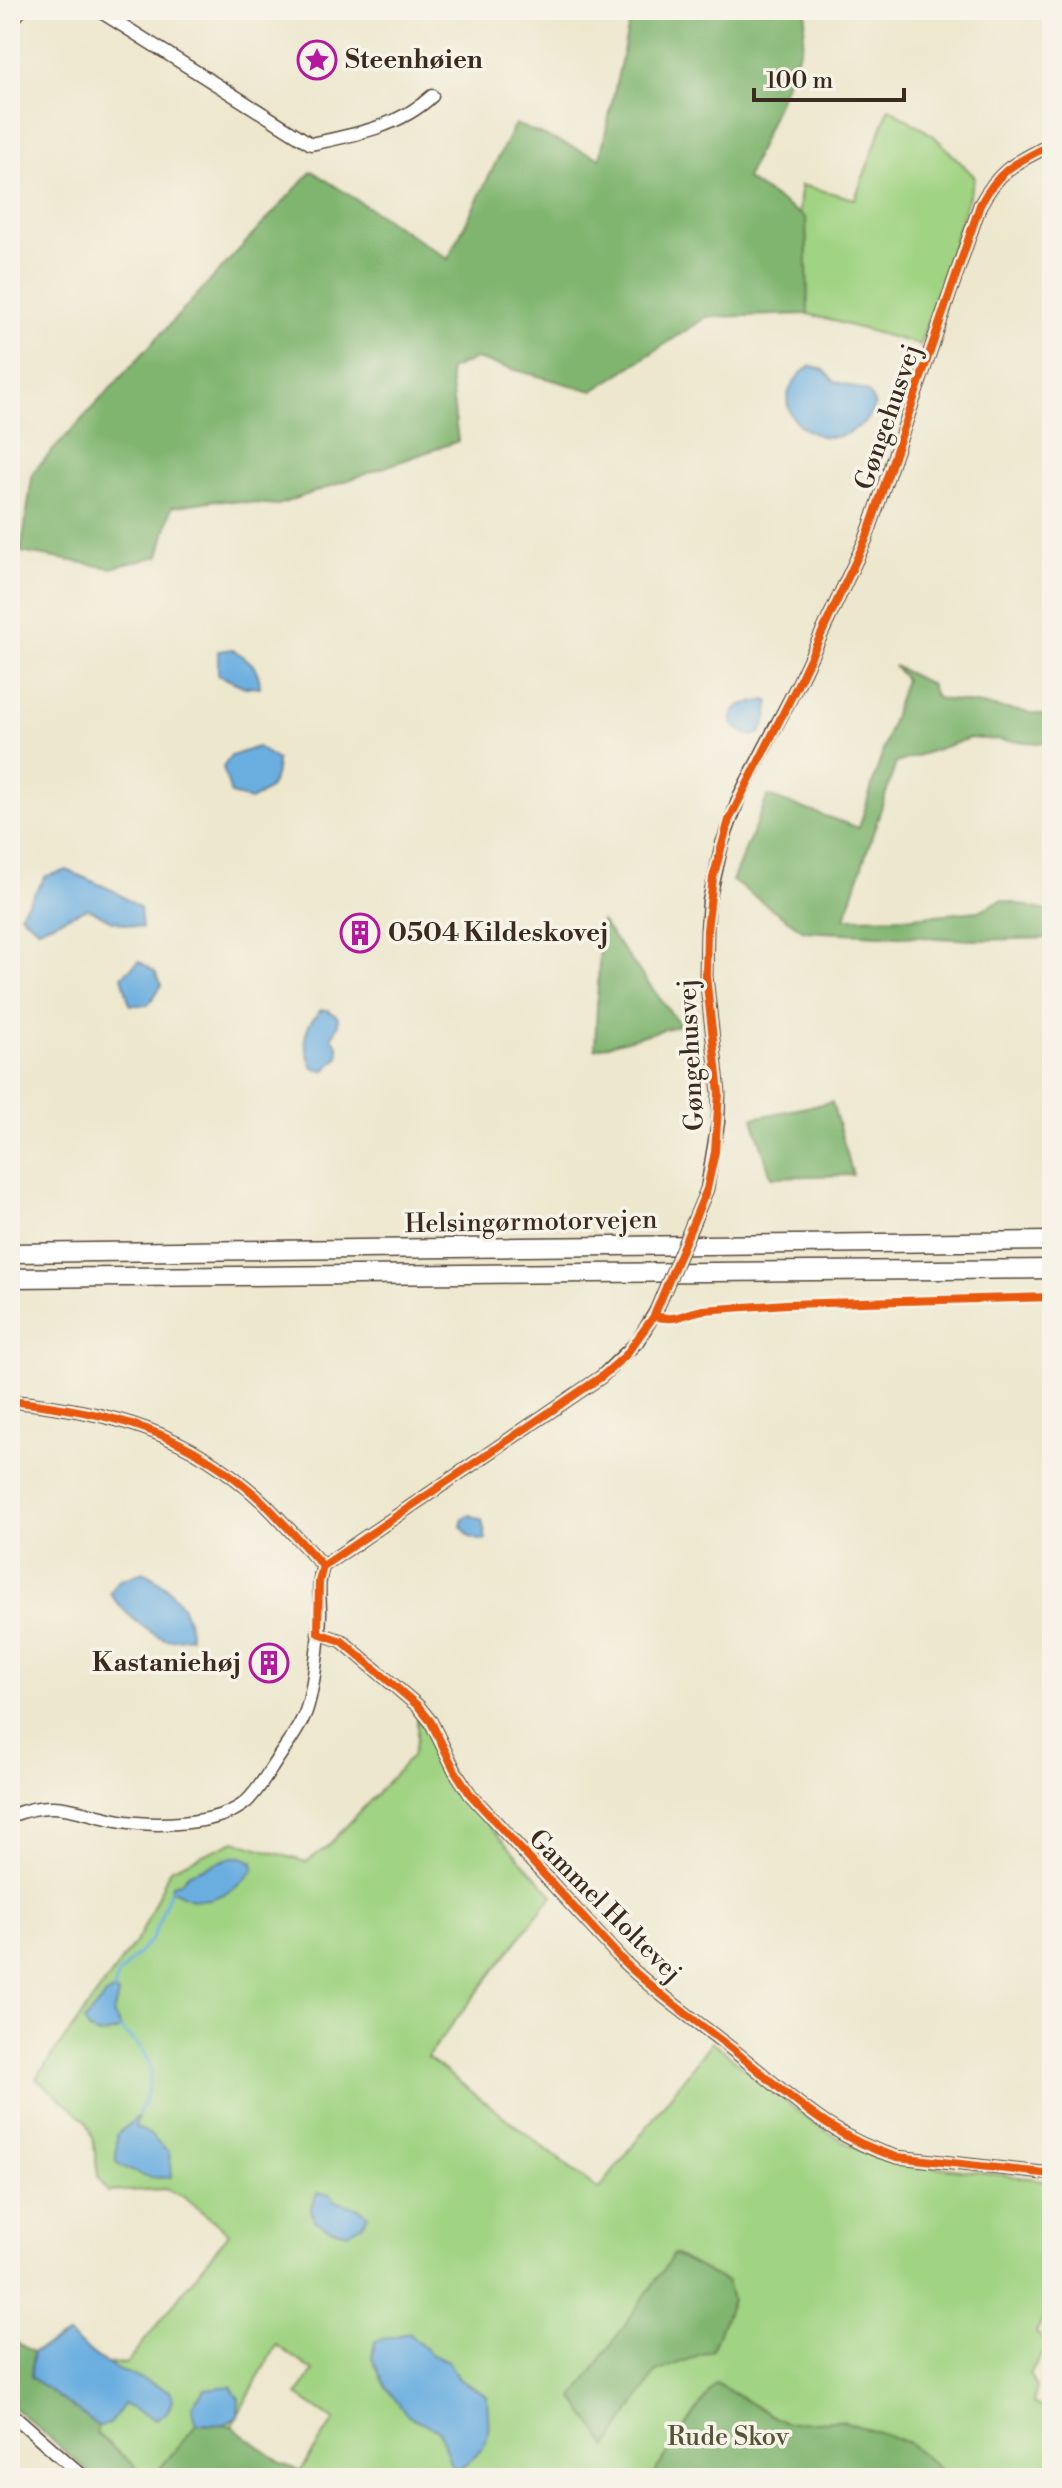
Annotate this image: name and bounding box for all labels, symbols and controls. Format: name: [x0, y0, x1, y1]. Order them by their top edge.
place icon: Steenhøien: [296, 39, 338, 81]
place label: Steenhøien: [345, 44, 483, 76]
scale bar: [754, 52, 904, 102]
text: 100 m: [766, 66, 833, 96]
street label: Gøngehusvej: [848, 340, 928, 494]
building icon: 0504 Kildeskovej: [339, 912, 381, 954]
place label: 0504 Kildeskovej: [388, 917, 608, 949]
street label: Gøngehusvej: [671, 978, 711, 1132]
street label: Helsingørmotorvejen: [404, 1204, 658, 1240]
building icon: Kastaniehøj: [248, 1642, 290, 1684]
place label: Kastaniehøj: [92, 1647, 241, 1679]
street label: Gammel Holtevej: [522, 1823, 688, 1989]
park label: Rude Skov: [667, 2421, 790, 2453]

